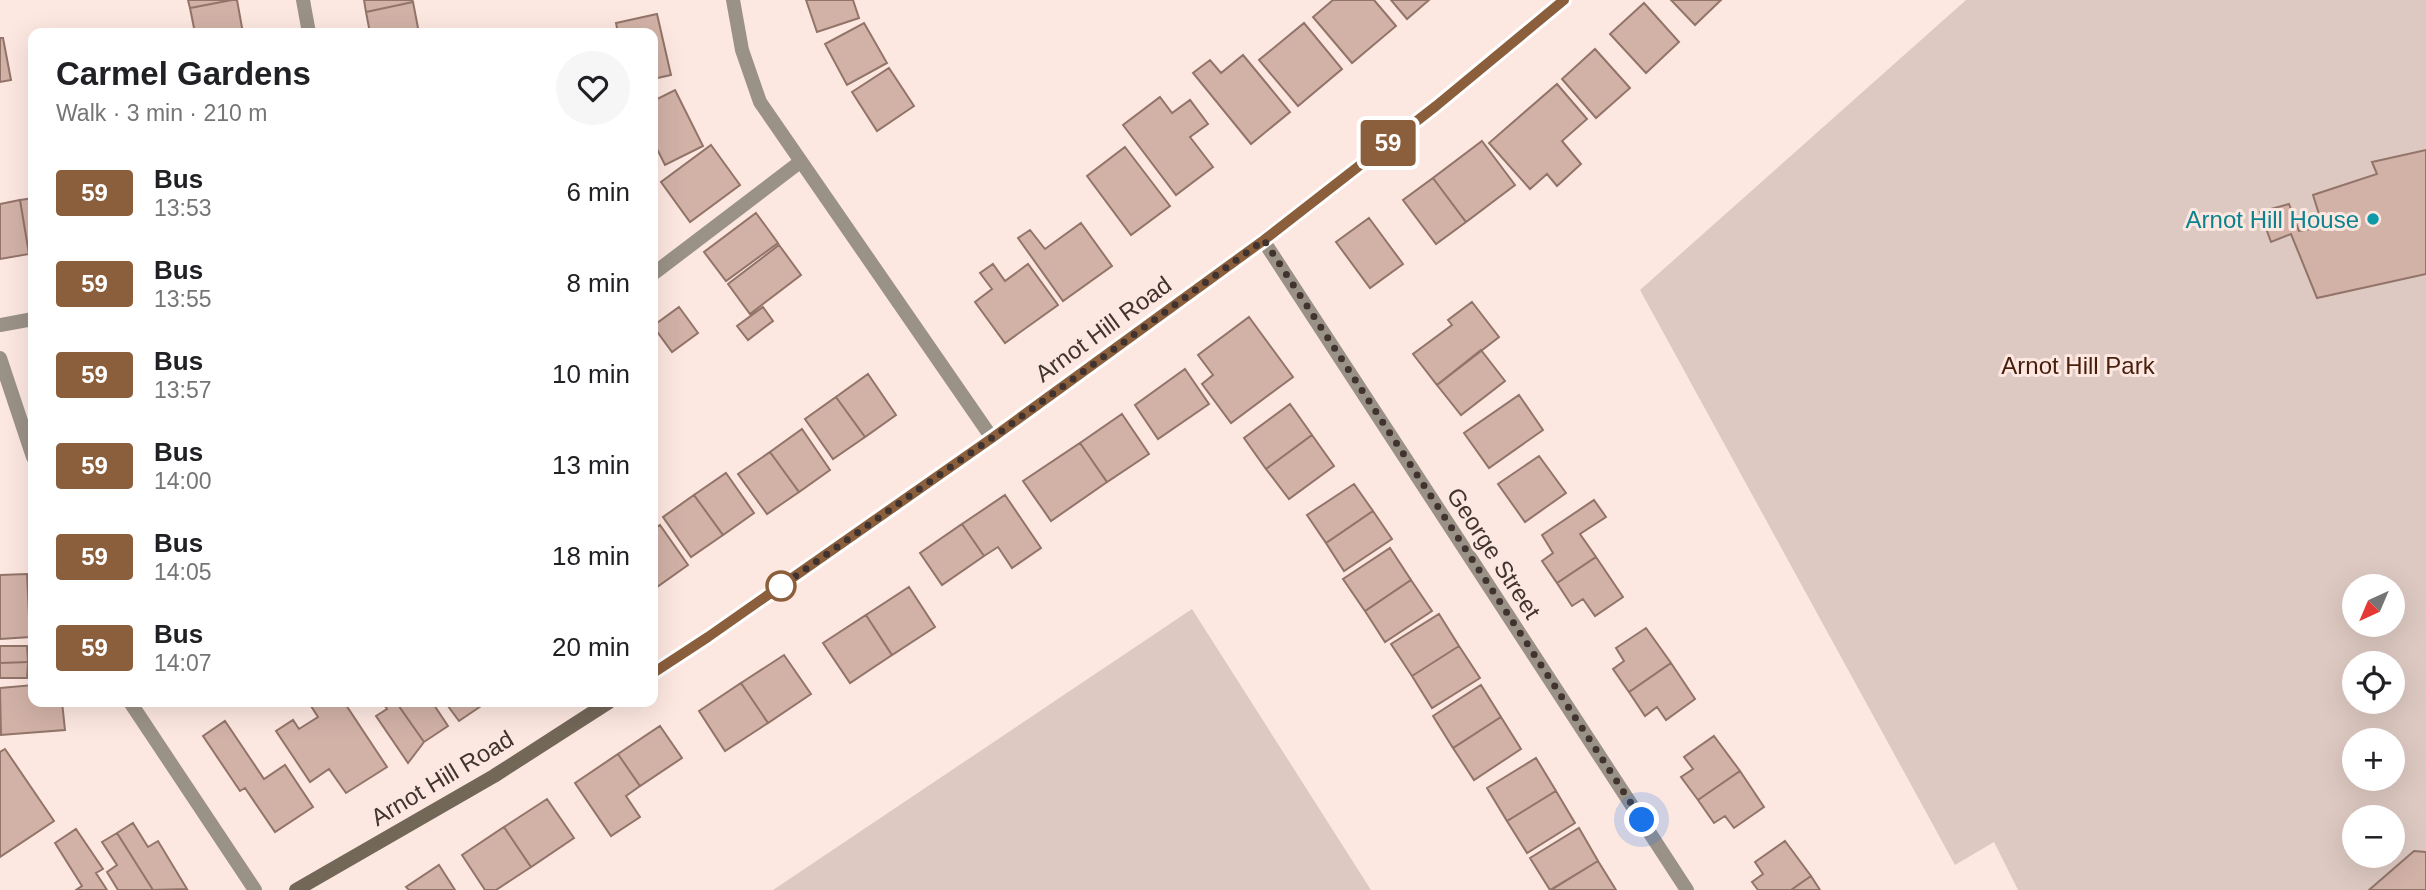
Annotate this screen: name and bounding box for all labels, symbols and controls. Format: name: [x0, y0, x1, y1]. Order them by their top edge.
button: heart: [556, 51, 630, 125]
text: Carmel Gardens: [56, 55, 311, 92]
text: Walk · 3 min · 210 m: [56, 100, 267, 126]
line badge: 59: [1356, 120, 1420, 166]
text: 59: [1375, 129, 1401, 156]
text: Bus: [154, 164, 203, 194]
text: 6 min: [566, 177, 630, 207]
text: 59: [81, 179, 108, 206]
text: 13:53: [154, 195, 212, 221]
place label: Arnot Hill House: [2186, 206, 2359, 233]
marker: Arnot Hill House: [2365, 211, 2381, 227]
text: Bus: [154, 255, 203, 285]
text: 8 min: [566, 268, 630, 298]
text: 59: [81, 270, 108, 297]
street label: Arnot Hill Road: [1030, 271, 1176, 387]
text: 13:55: [154, 286, 212, 312]
text: Bus: [154, 346, 203, 376]
park label: Arnot Hill Park: [2001, 352, 2156, 379]
text: 10 min: [552, 359, 630, 389]
text: 59: [81, 361, 108, 388]
text: 13:57: [154, 377, 212, 403]
text: Bus: [154, 437, 203, 467]
text: 13 min: [552, 450, 630, 480]
text: 59: [81, 452, 108, 479]
text: 14:00: [154, 468, 212, 494]
street label: George Street: [1442, 482, 1547, 624]
text: Bus: [154, 528, 203, 558]
text: 18 min: [552, 541, 630, 571]
text: 59: [81, 543, 108, 570]
text: 14:05: [154, 559, 212, 585]
unlabelled marker: [766, 571, 796, 601]
north arrow: [2342, 574, 2404, 637]
map controls: [2342, 574, 2405, 868]
text: Bus: [154, 619, 203, 649]
text: 20 min: [552, 632, 630, 662]
text: 59: [81, 634, 108, 661]
text: 14:07: [154, 650, 212, 676]
button: locate: [2342, 651, 2405, 714]
street label: Arnot Hill Road: [366, 725, 518, 831]
button: +: [2342, 728, 2405, 791]
your location: [1624, 802, 1659, 837]
button: −: [2342, 805, 2405, 868]

